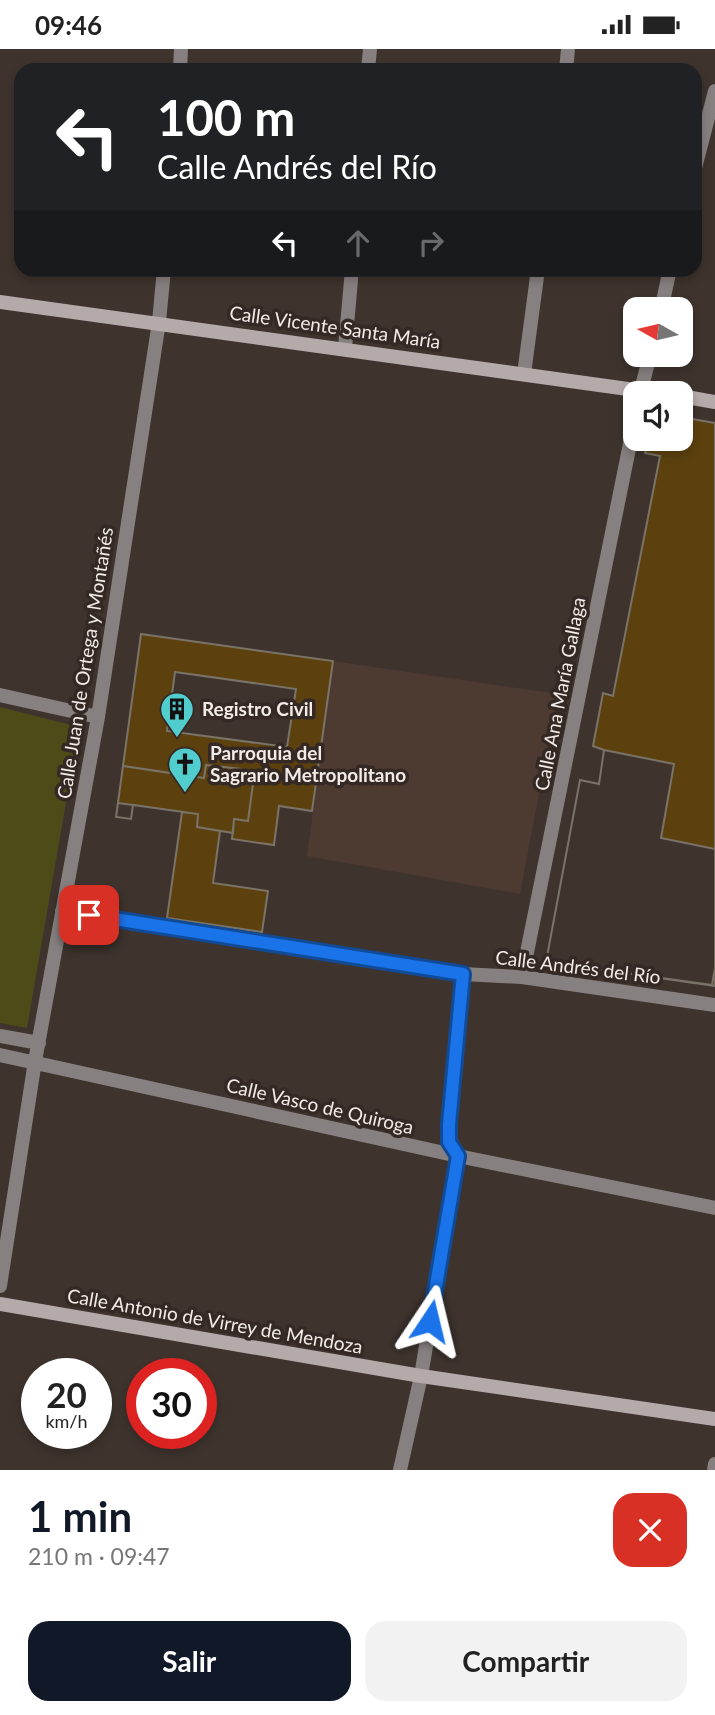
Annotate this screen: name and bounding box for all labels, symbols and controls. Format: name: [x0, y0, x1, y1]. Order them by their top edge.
text: 09:46: [35, 9, 102, 41]
text: 100 m: [157, 88, 295, 146]
icon: left: [42, 91, 133, 182]
text: Calle Andrés del Río: [157, 147, 437, 186]
icon: left: [266, 224, 304, 262]
icon: ahead: [339, 224, 377, 262]
icon: right: [412, 224, 450, 262]
north arrow: [623, 297, 693, 367]
map controls: [623, 297, 693, 451]
street label: Calle Vicente Santa María: [228, 300, 442, 353]
button: sound: [623, 381, 693, 451]
street label: Calle Juan de Ortega y Montañés: [52, 526, 117, 800]
street label: Calle Ana María Gallaga: [529, 595, 590, 793]
building icon: Registro Civil: [158, 690, 196, 739]
place label: Registro Civil: [202, 697, 313, 720]
place label: Parroquia del Sagrario Metropolitano: [210, 741, 406, 786]
church icon: Parroquia del Sagrario Metropolitano: [166, 745, 204, 794]
pin: [59, 885, 119, 945]
icon: arrive: [70, 896, 108, 934]
street label: Calle Andrés del Río: [494, 945, 662, 988]
street label: Calle Vasco de Quiroga: [224, 1073, 416, 1138]
street label: Calle Antonio de Virrey de Mendoza: [66, 1283, 365, 1358]
position arrow: [393, 1284, 467, 1358]
speed limit sign: 30: [126, 1358, 217, 1449]
text: 20: [46, 1373, 87, 1415]
text: km/h: [45, 1410, 88, 1432]
text: 1 min: [28, 1491, 132, 1541]
button: close: [613, 1493, 687, 1567]
text: 210 m · 09:47: [28, 1542, 170, 1570]
button: Salir: [28, 1621, 351, 1701]
button: Compartir: [365, 1621, 687, 1701]

